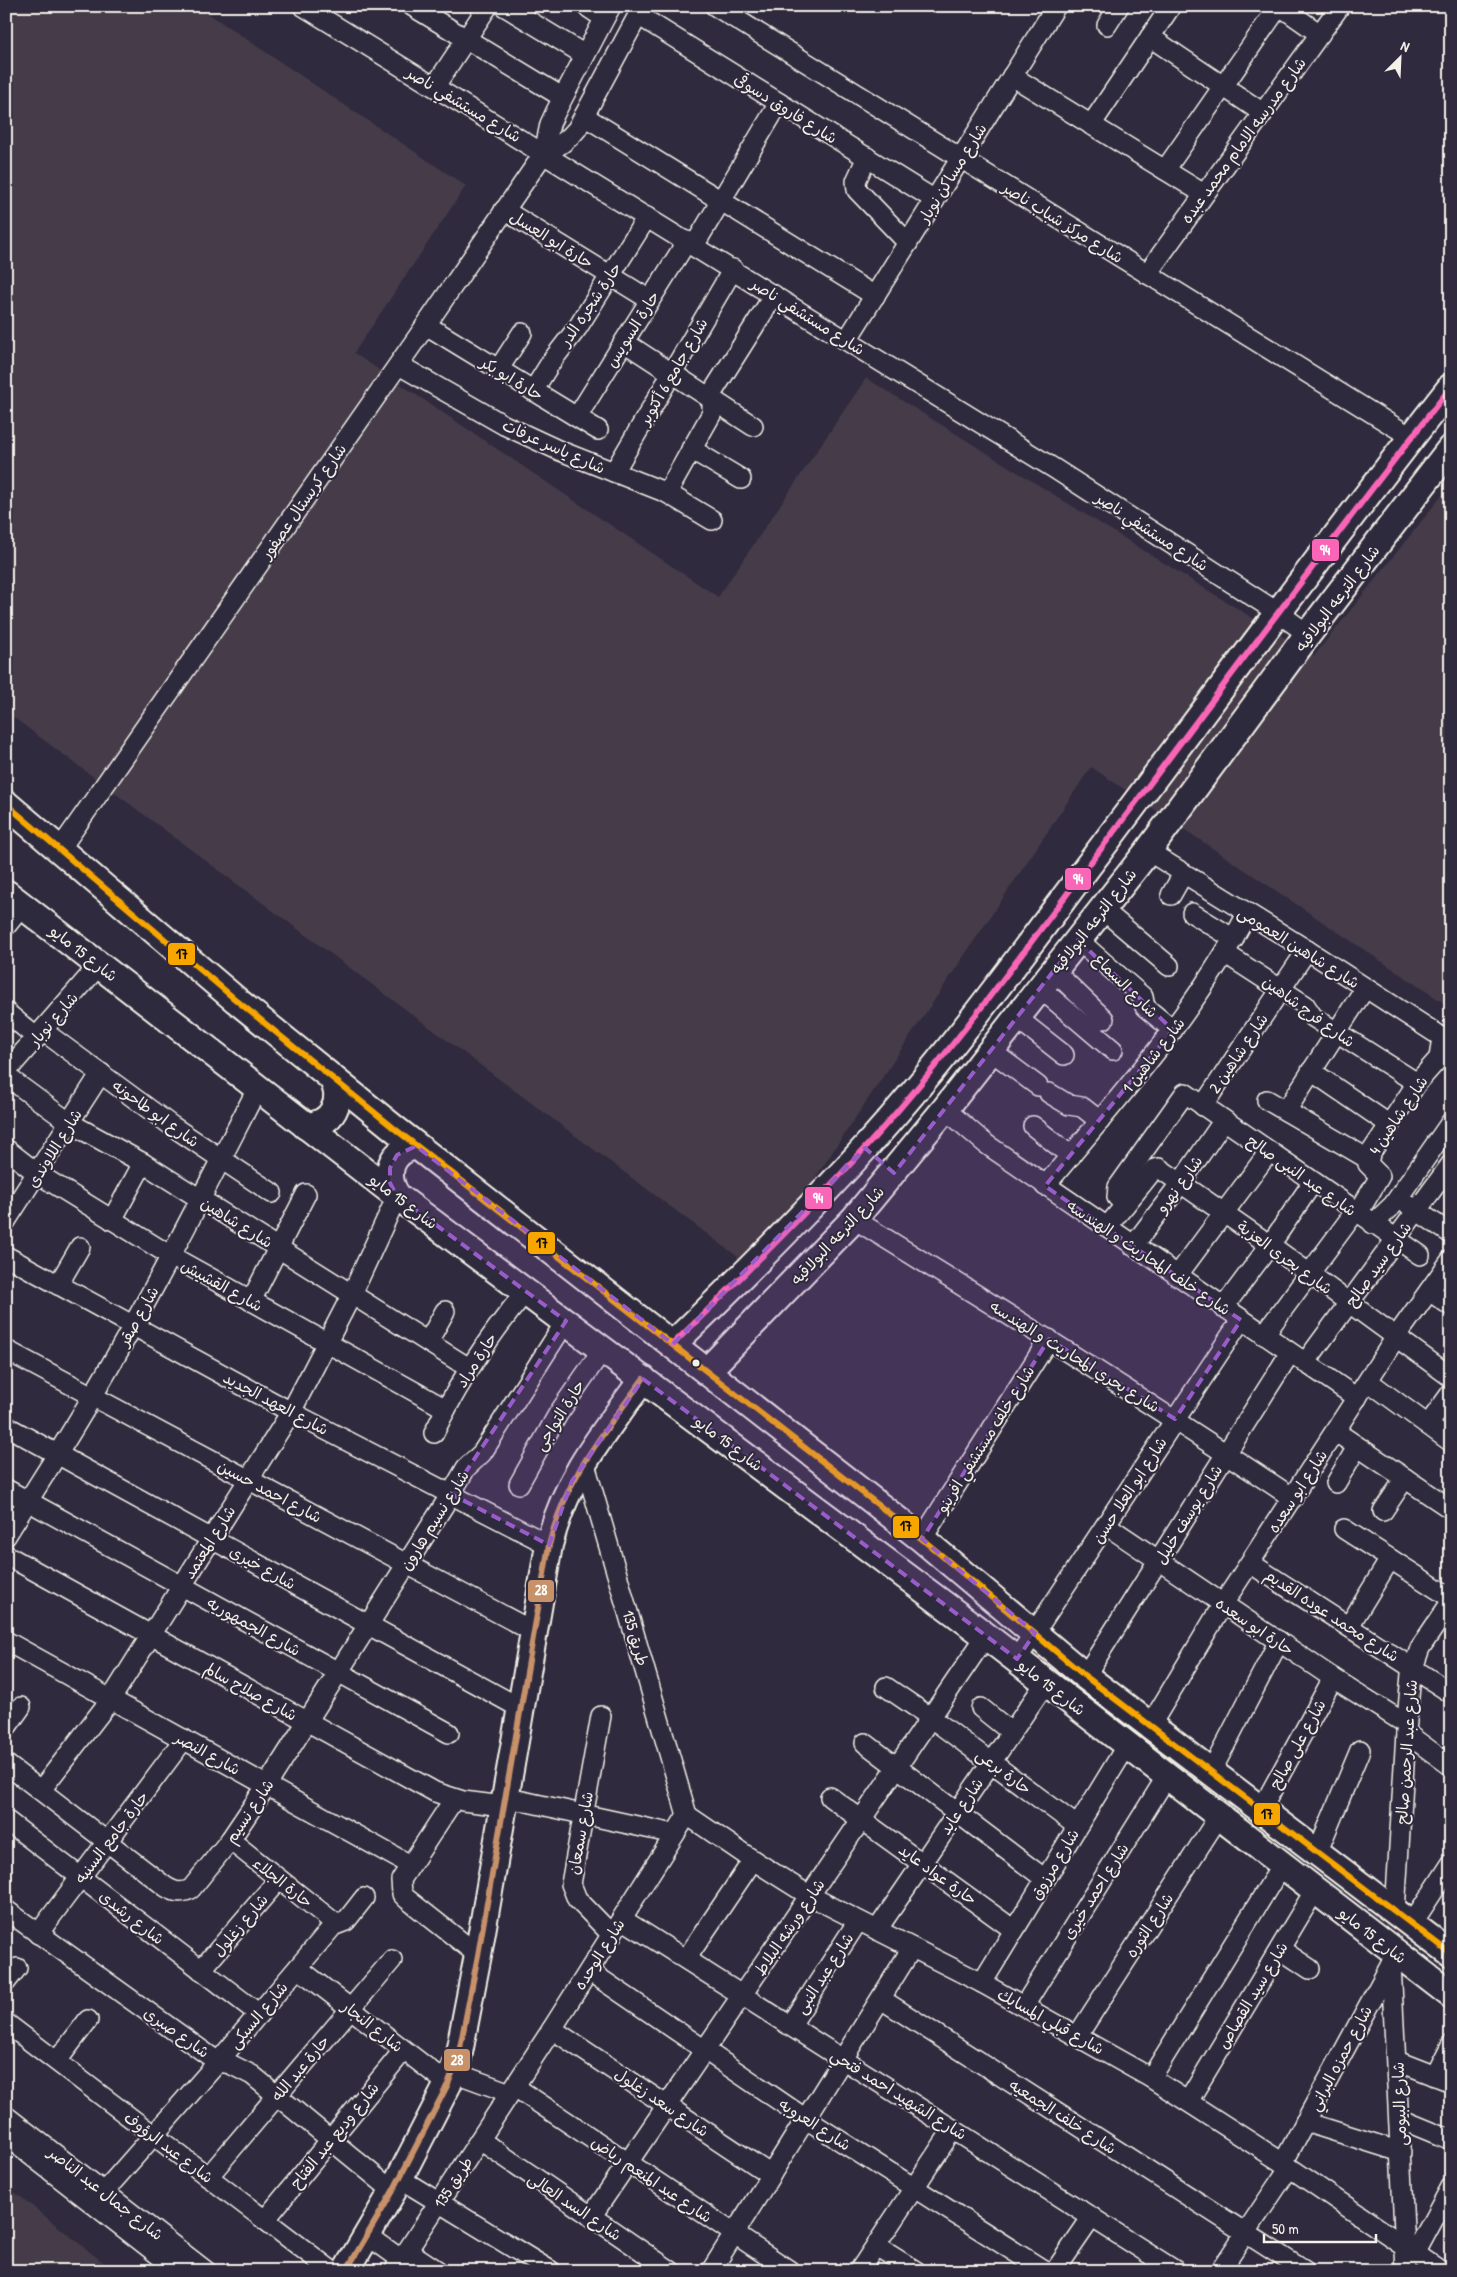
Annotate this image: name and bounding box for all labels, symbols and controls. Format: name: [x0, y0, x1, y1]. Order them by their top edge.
north arrow: [1374, 32, 1424, 82]
text: N: [1398, 35, 1413, 56]
street label: شارع مدرسه الامام محمد عبده: [1175, 52, 1312, 229]
street label: شارع مستشفي ناصر: [399, 60, 526, 151]
street label: شارع فاروق دسوقى: [730, 67, 842, 149]
street label: شارع مساكن نوبار: [912, 119, 992, 229]
street label: شارع مركز شباب ناصر: [996, 175, 1128, 269]
street label: حارة ابو العسل: [506, 205, 598, 273]
street label: حارة شجره الدر: [553, 258, 626, 352]
street label: شارع مستشفي ناصر: [743, 271, 869, 363]
street label: حارة السويس: [600, 287, 664, 371]
street label: شارع جامع 6 أكتوبر: [632, 313, 713, 431]
street label: حارة ابو بكر: [475, 350, 548, 405]
street label: شارع ياسر عرفات: [499, 413, 609, 479]
street label: شارع كريستال عصفور: [254, 439, 352, 565]
street label: شارع مستشفي ناصر: [1087, 485, 1213, 579]
line badge: 94: [1311, 538, 1340, 562]
street label: شارع الترعه البولاقيه: [1290, 540, 1385, 657]
text: 94: [1320, 540, 1331, 559]
street label: شارع الترعه البولاقيه: [1045, 864, 1142, 979]
line badge: 94: [1064, 867, 1092, 891]
text: 94: [1073, 869, 1084, 888]
street label: شارع شاهين العمومى: [1233, 901, 1364, 994]
street label: شارع 15 مايو: [43, 918, 122, 987]
line badge: 17: [167, 942, 196, 966]
text: 17: [176, 944, 188, 963]
street label: شارع السماع: [1088, 948, 1163, 1023]
street label: شارع فرج شاهين: [1258, 970, 1360, 1053]
street label: شارع نوبار: [22, 987, 84, 1052]
street label: شارع شاهين 2: [1203, 1009, 1274, 1098]
street label: شارع شاهين 1: [1117, 1013, 1190, 1098]
street label: شارع شاهين 4: [1364, 1071, 1433, 1159]
street label: شارع ابو طاحونه: [107, 1074, 204, 1153]
street label: شارع اللاوندى: [21, 1104, 88, 1192]
street label: شارع عبد النبى صالح: [1242, 1129, 1361, 1222]
street label: شارع نهرو: [1149, 1151, 1208, 1219]
street label: شارع 15 مايو: [363, 1167, 443, 1235]
street label: شارع الترعه البولاقيه: [785, 1180, 890, 1290]
line badge: 94: [804, 1186, 833, 1210]
text: 94: [813, 1188, 824, 1207]
street label: شارع شاهين: [196, 1191, 277, 1254]
street label: شارع خلف المحاريث و الهندسه: [1062, 1194, 1235, 1321]
street label: شارع بحرى العزبة: [1232, 1215, 1337, 1300]
street label: شارع سيد صالح: [1340, 1217, 1417, 1312]
line badge: 17: [527, 1231, 556, 1255]
text: 17: [536, 1233, 548, 1252]
street label: شارع القشيش: [177, 1254, 267, 1317]
street label: شارع صقر: [112, 1282, 164, 1352]
street label: شارع بحري المحاريث و الهندسه: [985, 1295, 1164, 1418]
street label: حارة مراد: [450, 1328, 502, 1392]
unlabelled marker: [691, 1358, 701, 1368]
street label: شارع خلف مستشفي افرينو: [930, 1361, 1043, 1520]
street label: شارع العهد الجديد: [219, 1366, 333, 1441]
street label: حارة التواجى: [529, 1375, 589, 1455]
street label: شارع 15 مايو: [688, 1409, 768, 1477]
street label: شارع ابو العلا حسن: [1086, 1432, 1173, 1548]
street label: شارع ابو سعده: [1262, 1445, 1333, 1537]
street label: شارع احمد حسين: [214, 1454, 326, 1529]
street label: شارع يوسف خليل: [1149, 1460, 1228, 1568]
street label: شارع نسيم هارون: [394, 1466, 475, 1576]
street label: شارع المعتمد: [178, 1501, 241, 1584]
line badge: 17: [892, 1515, 920, 1539]
text: 17: [900, 1516, 912, 1535]
street label: شارع خيرى: [225, 1540, 300, 1595]
street label: شارع محمد عوده القديم: [1259, 1563, 1404, 1668]
line badge: 28: [527, 1579, 555, 1603]
text: 28: [535, 1580, 547, 1599]
street label: شارع الجمهوريه: [203, 1591, 305, 1662]
street label: حارة ابو سعده: [1212, 1592, 1298, 1660]
street label: طريق 135: [618, 1608, 654, 1668]
street label: شارع 15 مايو: [1011, 1652, 1090, 1721]
street label: شارع صلاح سالم: [200, 1656, 301, 1727]
street label: شارع عبد الرحمن صالح: [1390, 1679, 1423, 1825]
street label: شارع على صالح: [1263, 1695, 1332, 1793]
street label: شارع النصر: [169, 1725, 245, 1781]
street label: حارة برعى: [972, 1743, 1036, 1799]
street label: شارع عايد: [934, 1773, 989, 1839]
street label: شارع نسيم: [219, 1775, 280, 1849]
street label: حارة جامع السنيه: [69, 1786, 154, 1888]
street label: شارع سمعان: [562, 1790, 599, 1877]
line badge: 17: [1253, 1802, 1281, 1826]
text: 17: [1261, 1804, 1273, 1823]
street label: شارع مرزوق: [1024, 1824, 1085, 1904]
street label: حارة عواد عايد: [894, 1838, 982, 1910]
street label: شارع احمد خيرى: [1056, 1838, 1134, 1944]
street label: حارة الجلاء: [248, 1852, 318, 1912]
street label: شارع ورشه البلاط: [748, 1874, 830, 1980]
street label: شارع رشدى: [94, 1885, 169, 1950]
street label: شارع الثوره: [1120, 1888, 1179, 1962]
street label: شارع زغلول: [207, 1889, 274, 1962]
street label: شارع 15 مايو: [1332, 1900, 1411, 1969]
street label: شارع الوحده: [568, 1914, 630, 1994]
street label: شارع عبد النبى: [790, 1928, 859, 2018]
street label: شارع سيد القصاص: [1211, 1937, 1293, 2053]
street label: شارع السبكى: [223, 1977, 293, 2054]
street label: شارع قبلي المسابك: [992, 1983, 1108, 2063]
street label: شارع النجار: [335, 1994, 408, 2058]
street label: شارع صبرى: [139, 2001, 214, 2064]
street label: شارع حمزه البراني: [1303, 2001, 1381, 2117]
street label: حارة عبد الله: [266, 2030, 334, 2106]
street label: شارع الشهيد احمد فتحي: [825, 2043, 971, 2148]
line badge: 28: [443, 2048, 471, 2072]
text: 28: [451, 2050, 463, 2069]
street label: شارع سعد زغلول: [610, 2062, 713, 2142]
street label: شارع البيومى: [1387, 2062, 1412, 2146]
street label: شارع خلف الجمعيه: [1005, 2073, 1121, 2160]
street label: شارع وديع عبد الفتاح: [284, 2077, 385, 2193]
street label: شارع العروبه: [774, 2092, 855, 2156]
street label: شارع عبد الرؤوف: [119, 2106, 218, 2189]
street label: شارع عبد المنعم رياض: [586, 2130, 717, 2229]
street label: شارع جمال عبد الناصر: [42, 2140, 168, 2246]
street label: طريق 135: [428, 2152, 478, 2212]
street label: شارع السد العالى: [523, 2167, 626, 2246]
scale bar: [1264, 2212, 1377, 2244]
text: 50 m: [1272, 2218, 1299, 2239]

